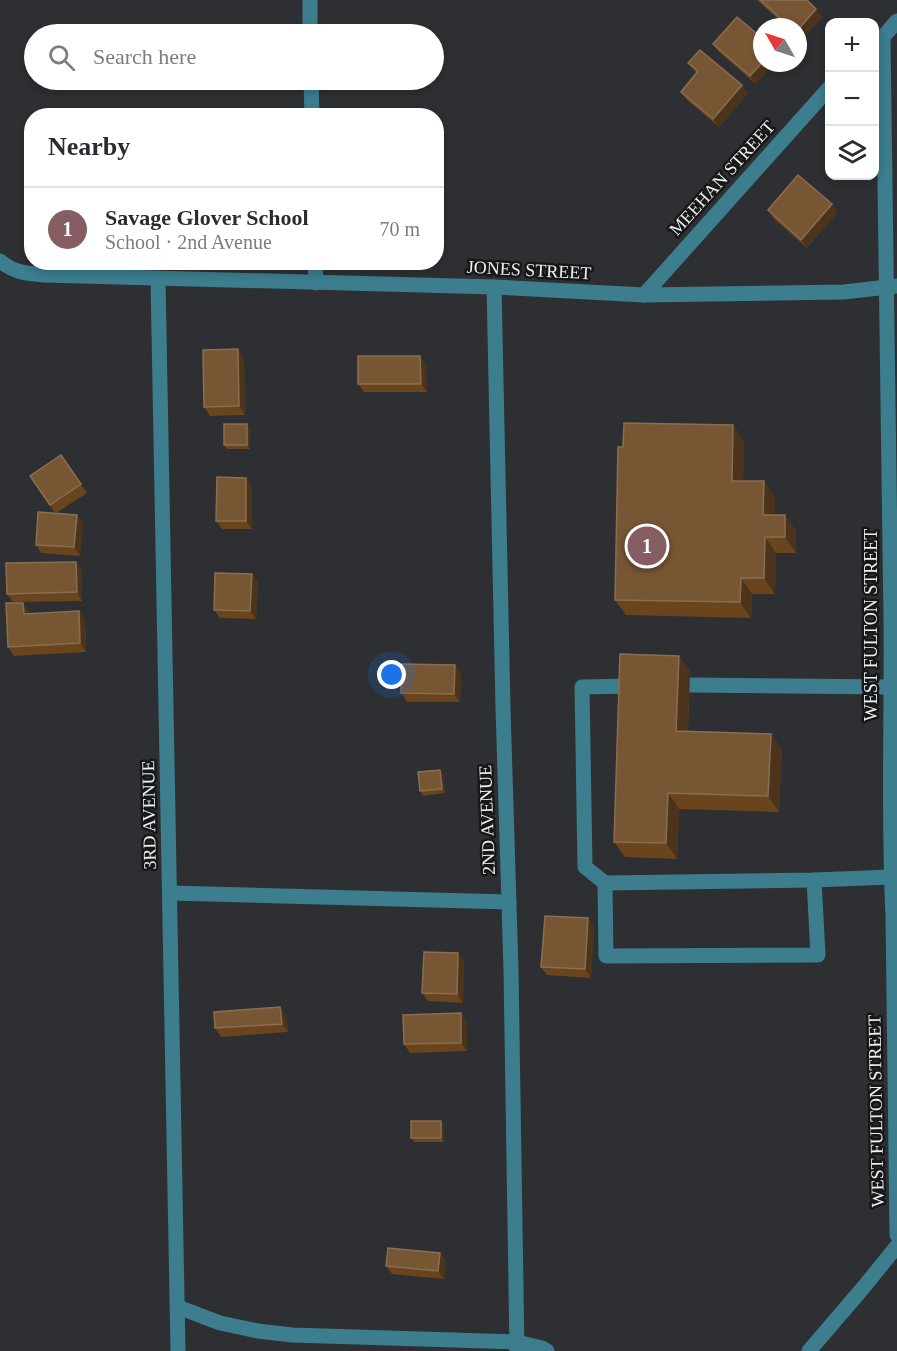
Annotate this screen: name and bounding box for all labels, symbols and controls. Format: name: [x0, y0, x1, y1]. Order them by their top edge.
north arrow: [753, 18, 807, 72]
map controls: [825, 18, 879, 180]
button: +: [825, 18, 879, 72]
search box: [24, 24, 444, 90]
icon: search: [45, 41, 78, 74]
text: Search here: [93, 44, 196, 69]
button: −: [825, 72, 879, 126]
street label: MEEHAN STREET: [665, 117, 779, 239]
button: layers: [825, 126, 879, 180]
text: Nearby: [48, 132, 130, 161]
text: Savage Glover School: [105, 205, 309, 230]
text: 1: [63, 218, 73, 240]
text: 70 m: [379, 218, 420, 240]
text: School · 2nd Avenue: [105, 231, 272, 253]
street label: JONES STREET: [466, 257, 592, 283]
pin: 1: [628, 524, 666, 568]
street label: WEST FULTON STREET: [861, 529, 881, 721]
your location: [377, 660, 406, 689]
street label: 3RD AVENUE: [138, 760, 160, 870]
street label: 2ND AVENUE: [475, 765, 499, 875]
street label: WEST FULTON STREET: [864, 1014, 888, 1208]

